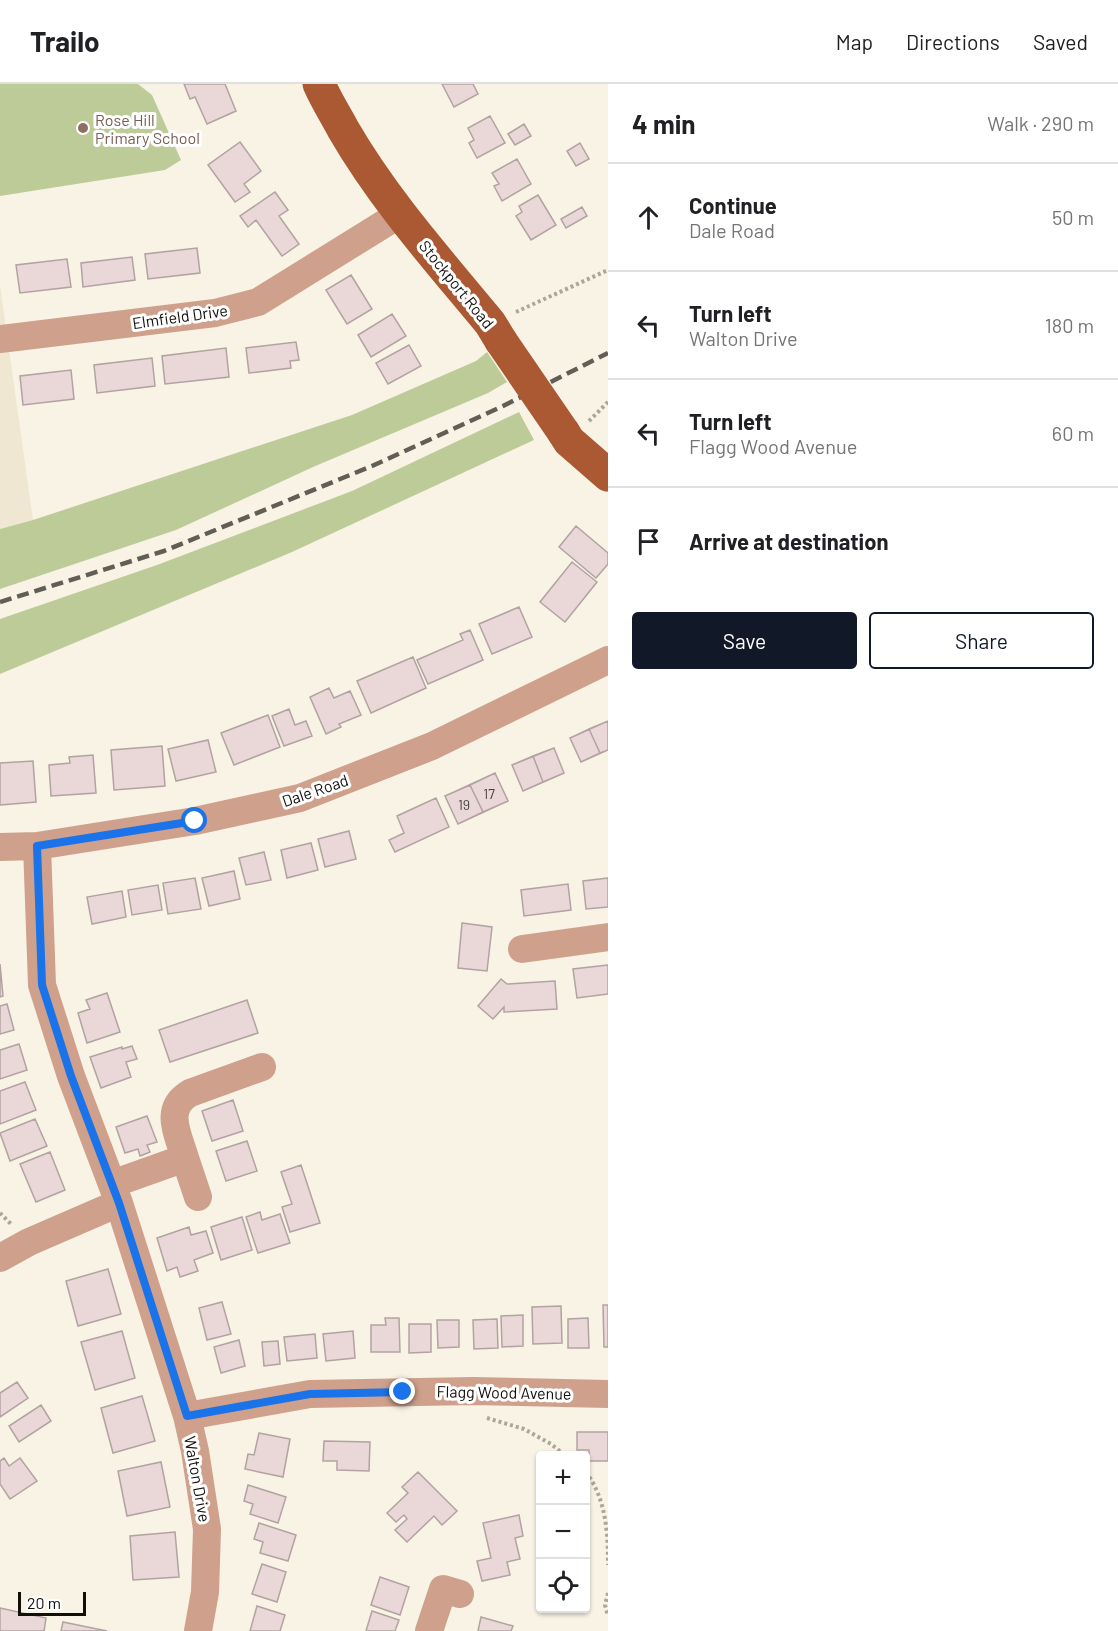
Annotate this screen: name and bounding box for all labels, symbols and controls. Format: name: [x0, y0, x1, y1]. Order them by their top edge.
text: Trailo: [30, 24, 100, 58]
text: Map: [836, 29, 873, 54]
text: Directions: [906, 29, 1000, 54]
text: Saved: [1033, 29, 1088, 54]
text: 4 min: [632, 108, 696, 139]
place label: Rose Hill Primary School: [95, 110, 200, 147]
text: Walk · 290 m: [987, 111, 1094, 135]
marker: Rose Hill Primary School: [76, 121, 90, 135]
text: Continue: [689, 192, 777, 218]
icon: ahead: [632, 201, 665, 234]
text: 50 m: [1052, 205, 1094, 229]
text: Dale Road: [689, 218, 775, 242]
street label: Stockport Road: [416, 236, 498, 332]
street label: Elmfield Drive: [131, 300, 229, 332]
text: Turn left: [689, 300, 772, 326]
icon: left: [632, 309, 665, 342]
text: 180 m: [1045, 313, 1094, 337]
text: Walton Drive: [689, 326, 798, 350]
text: Turn left: [689, 408, 772, 434]
icon: left: [632, 417, 665, 450]
text: 60 m: [1052, 421, 1094, 445]
text: Flagg Wood Avenue: [689, 434, 857, 458]
icon: arrive: [632, 525, 665, 558]
text: Arrive at destination: [689, 528, 888, 554]
button: Save: [632, 612, 857, 669]
button: Share: [869, 612, 1094, 669]
street label: Dale Road: [279, 770, 351, 810]
house number: 17: [483, 785, 495, 802]
house number: 19: [458, 796, 470, 813]
route start: [181, 807, 207, 833]
route end: [389, 1378, 415, 1404]
street label: Flagg Wood Avenue: [436, 1381, 572, 1403]
street label: Walton Drive: [181, 1435, 215, 1523]
map controls: [536, 1451, 590, 1613]
button: +: [536, 1451, 590, 1505]
button: −: [536, 1505, 590, 1559]
button: locate: [536, 1559, 590, 1613]
scale bar: [18, 1589, 86, 1616]
text: 20 m: [27, 1593, 61, 1612]

